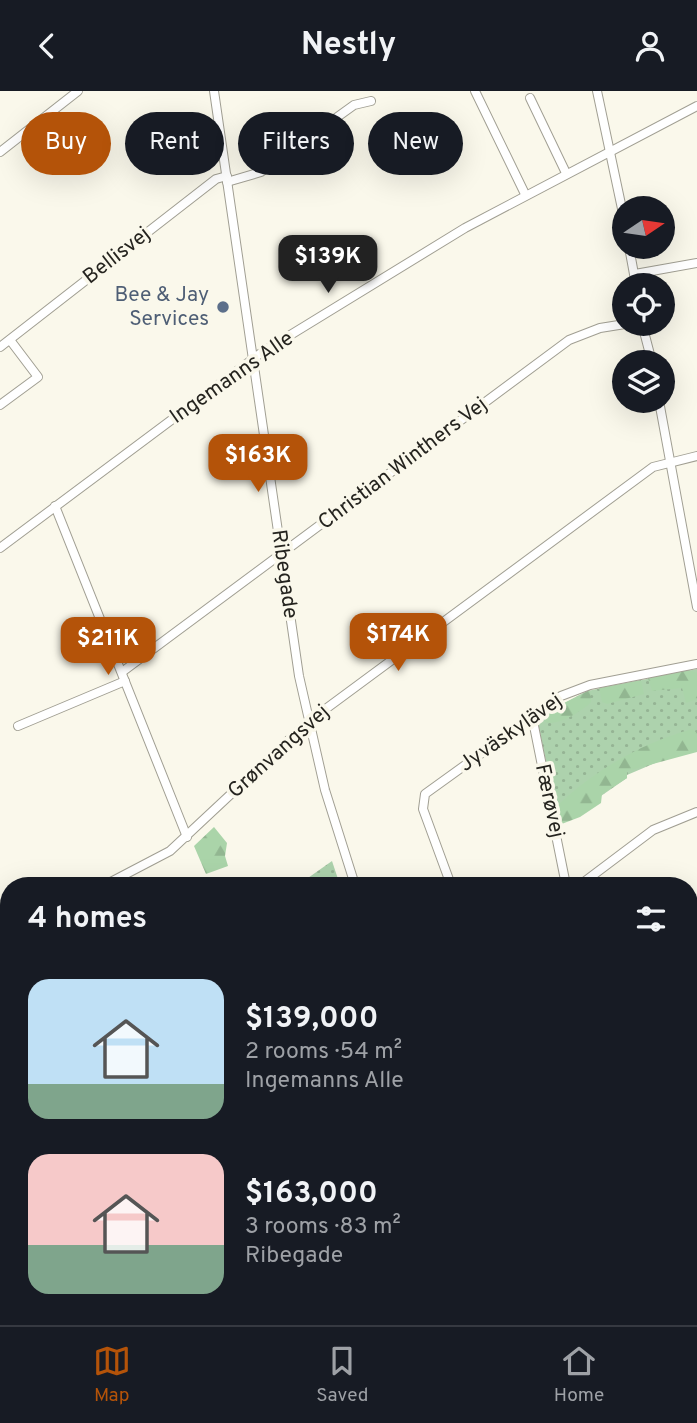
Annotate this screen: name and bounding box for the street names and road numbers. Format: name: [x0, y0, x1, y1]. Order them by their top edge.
street label: Bellisvej: [78, 221, 156, 291]
street label: Ingemanns Alle: [165, 325, 299, 431]
street label: Christian Winthers Vej: [313, 391, 493, 537]
street label: Ribegade: [264, 528, 304, 620]
street label: Jyväskylävej: [454, 688, 568, 778]
street label: Grønvangsvej: [222, 699, 336, 805]
street label: Færøvej: [528, 762, 570, 840]

